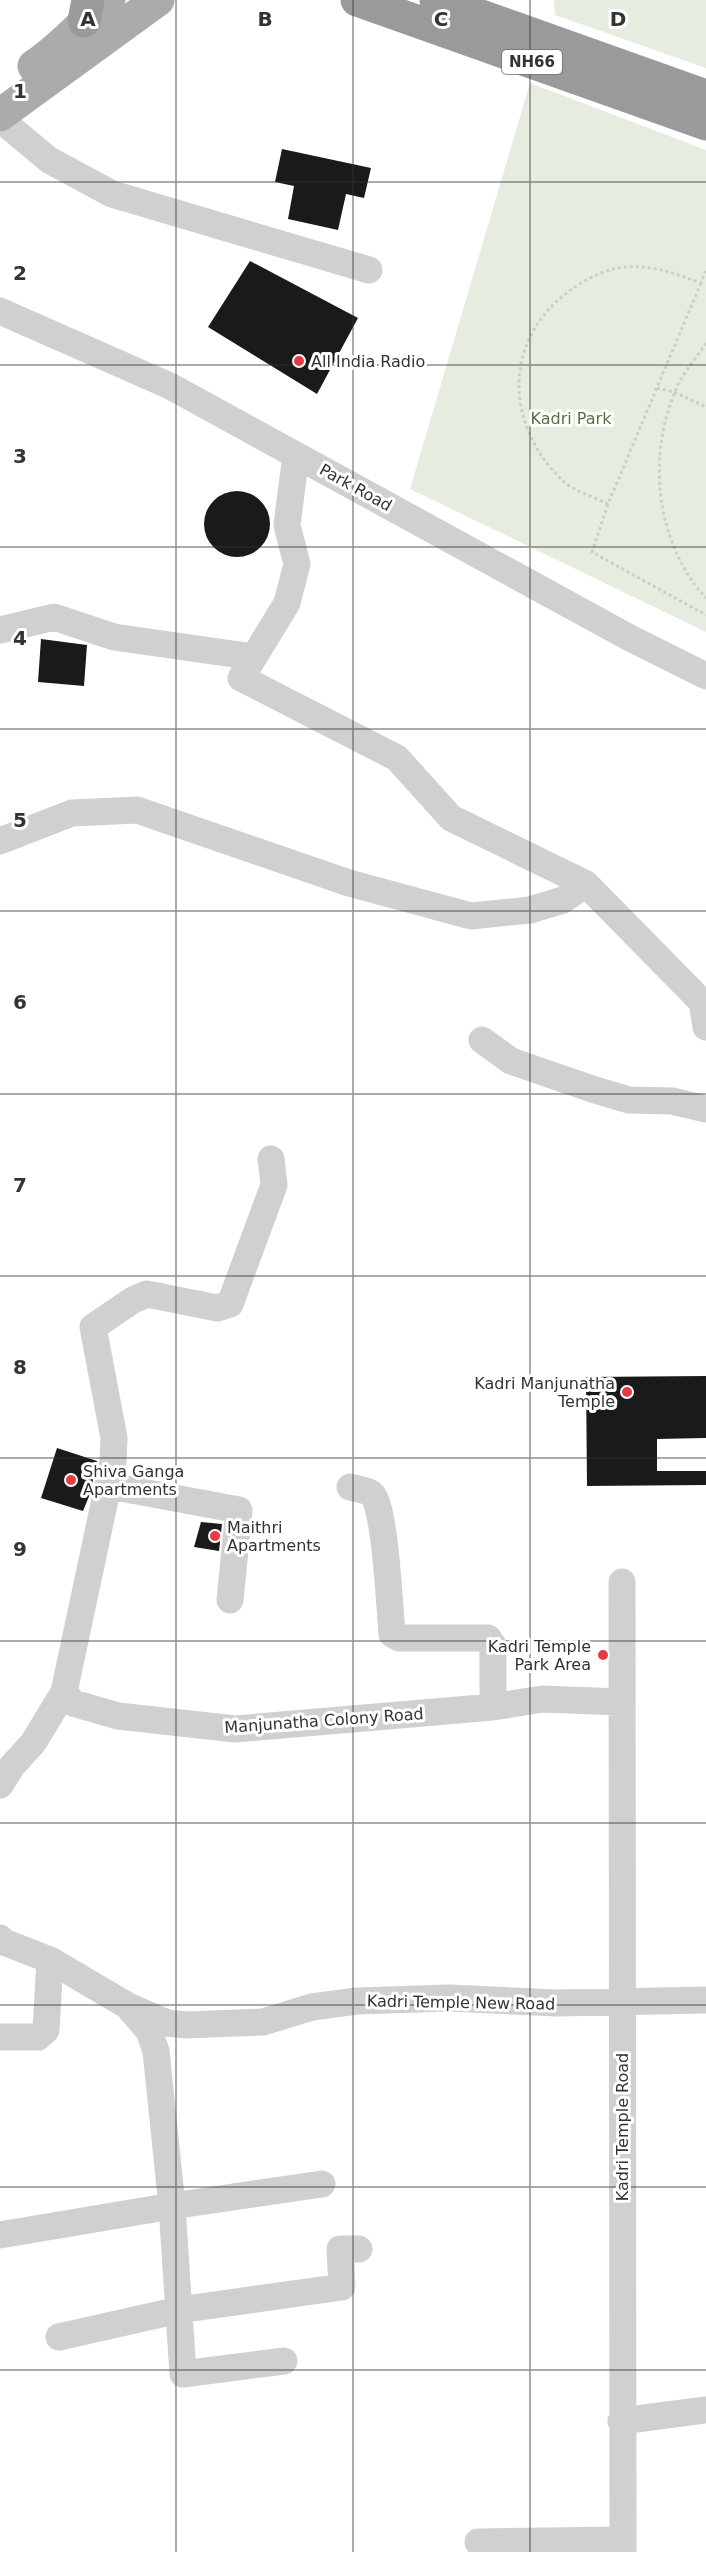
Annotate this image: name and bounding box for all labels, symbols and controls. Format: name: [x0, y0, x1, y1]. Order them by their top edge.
text: A: [80, 7, 96, 31]
text: B: [257, 7, 273, 31]
text: C: [434, 7, 448, 31]
text: D: [610, 7, 626, 31]
road number: NH66: [502, 50, 562, 74]
text: 1: [13, 79, 27, 103]
text: 2: [13, 261, 27, 285]
place label: All India Radio: [311, 352, 425, 371]
marker: All India Radio: [292, 354, 306, 368]
park label: Kadri Park: [531, 409, 612, 428]
text: 3: [13, 444, 27, 468]
street label: Park Road: [316, 460, 395, 515]
text: 4: [13, 626, 27, 650]
text: 5: [13, 808, 27, 832]
text: 6: [13, 990, 27, 1014]
text: 7: [13, 1173, 27, 1197]
text: 8: [13, 1355, 27, 1379]
place label: Kadri Manjunatha Temple: [474, 1374, 615, 1411]
marker: Kadri Manjunatha Temple: [620, 1385, 634, 1399]
place label: Shiva Ganga Apartments: [83, 1462, 184, 1499]
marker: Shiva Ganga Apartments: [64, 1473, 78, 1487]
place label: Maithri Apartments: [227, 1518, 321, 1555]
marker: Maithri Apartments: [208, 1529, 222, 1543]
text: 9: [13, 1537, 27, 1561]
place label: Kadri Temple Park Area: [488, 1637, 591, 1674]
marker: Kadri Temple Park Area: [596, 1648, 610, 1662]
street label: Manjunatha Colony Road: [224, 1704, 424, 1737]
street label: Kadri Temple New Road: [367, 1991, 555, 2014]
street label: Kadri Temple Road: [613, 2053, 632, 2201]

